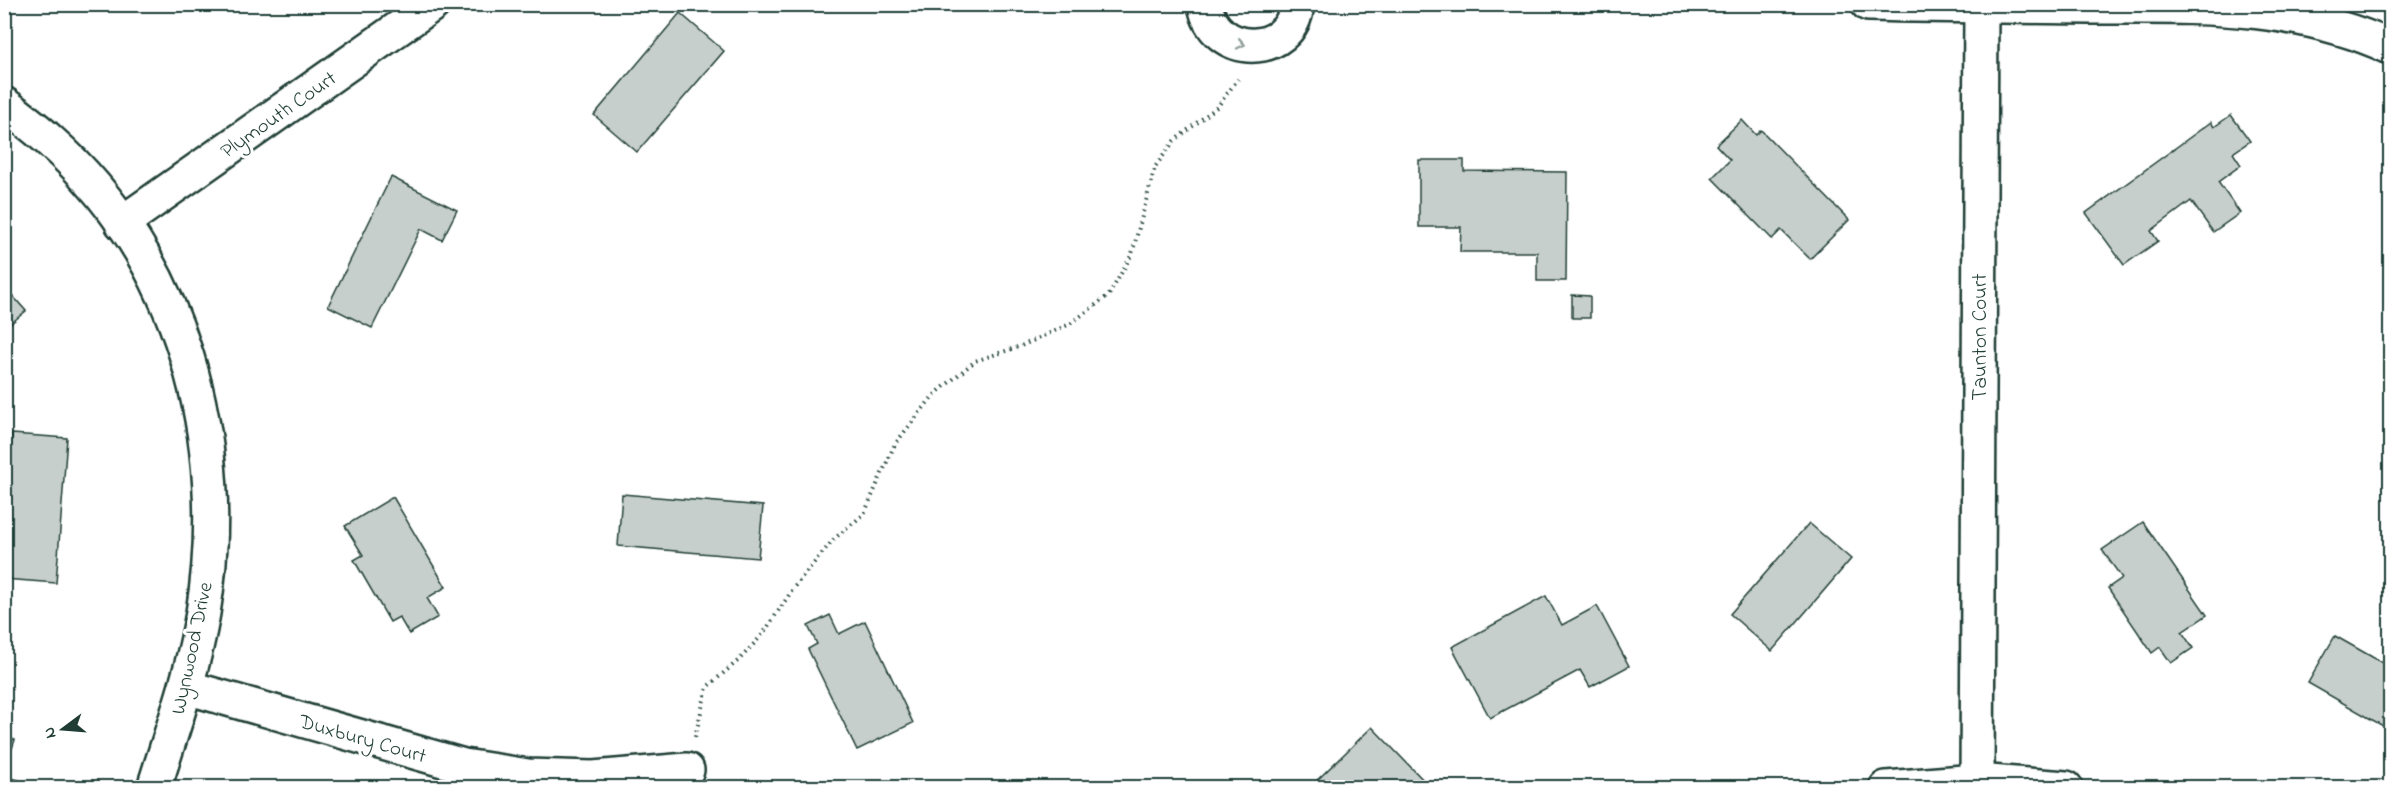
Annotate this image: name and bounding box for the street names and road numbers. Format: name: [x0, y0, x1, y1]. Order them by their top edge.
street label: Plymouth Court: [215, 64, 344, 168]
street label: Taunton Court: [1966, 273, 1996, 401]
street label: Wynwood Drive: [164, 579, 224, 718]
street label: Duxbury Court: [294, 707, 430, 774]

